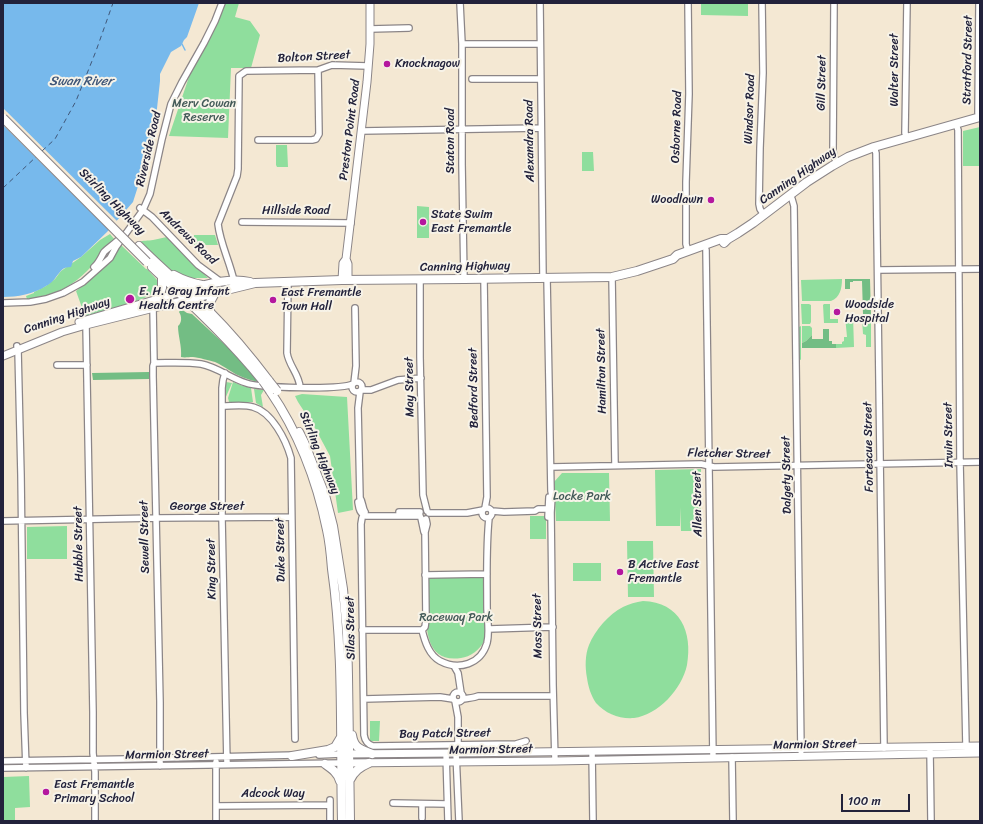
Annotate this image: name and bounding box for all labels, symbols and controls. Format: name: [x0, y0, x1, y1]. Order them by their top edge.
street label: Stratford Street: [960, 15, 976, 105]
street label: Walter Street: [888, 33, 902, 107]
street label: Bolton Street: [277, 48, 351, 66]
street label: Gill Street: [814, 55, 830, 111]
place label: Knocknagow: [395, 57, 460, 71]
marker: Knocknagow: [382, 59, 392, 69]
water label: Swan River: [49, 74, 113, 90]
street label: Windsor Road: [742, 74, 758, 144]
street label: Preston Point Road: [337, 79, 363, 181]
street label: Osborne Road: [669, 91, 685, 163]
park label: Merv Cowan Reserve: [172, 97, 236, 125]
street label: Alexandra Road: [522, 100, 538, 182]
street label: Staton Road: [444, 108, 458, 174]
street label: Riverside Road: [133, 110, 165, 188]
street label: Canning Highway: [757, 144, 839, 208]
street label: Stirling Highway: [76, 166, 148, 238]
place label: Woodlawn: [651, 193, 703, 207]
marker: Woodlawn: [706, 195, 716, 205]
street label: Hillside Road: [262, 204, 330, 218]
street label: Andrews Road: [156, 206, 220, 268]
place label: State Swim East Fremantle: [431, 208, 511, 236]
marker: State Swim East Fremantle: [418, 217, 428, 227]
street label: Canning Highway: [420, 259, 510, 275]
place label: E. H. Gray Infant Health Centre: [139, 285, 230, 313]
place label: East Fremantle Town Hall: [281, 286, 361, 314]
marker: E. H. Gray Infant Health Centre: [124, 293, 136, 305]
street label: Canning Highway: [22, 295, 112, 337]
marker: East Fremantle Town Hall: [268, 295, 278, 305]
place label: Woodside Hospital: [845, 298, 894, 326]
marker: Woodside Hospital: [832, 307, 842, 317]
street label: Hamilton Street: [594, 328, 610, 414]
street label: Bedford Street: [466, 348, 482, 428]
street label: May Street: [402, 357, 418, 417]
street label: Fortescue Street: [861, 402, 877, 492]
street label: Irwin Street: [941, 402, 957, 468]
street label: Stirling Highway: [296, 409, 342, 497]
street label: Dalgety Street: [779, 436, 795, 514]
street label: Fletcher Street: [688, 446, 770, 462]
street label: Allen Street: [690, 471, 706, 537]
park label: Locke Park: [553, 490, 611, 504]
street label: Sewell Street: [137, 500, 153, 574]
street label: George Street: [170, 500, 244, 514]
street label: Hubble Street: [71, 506, 87, 582]
street label: Duke Street: [273, 518, 289, 582]
street label: King Street: [204, 538, 220, 600]
place label: B Active East Fremantle: [628, 558, 699, 586]
marker: B Active East Fremantle: [615, 567, 625, 577]
street label: Moss Street: [530, 593, 546, 659]
street label: Silas Street: [343, 596, 359, 660]
park label: Raceway Park: [419, 611, 493, 625]
street label: Bay Patch Street: [399, 726, 491, 742]
street label: Marmion Street: [773, 737, 857, 753]
street label: Marmion Street: [449, 742, 533, 758]
street label: Marmion Street: [125, 747, 209, 763]
place label: East Fremantle Primary School: [54, 778, 134, 806]
scale bar: [843, 786, 912, 812]
marker: East Fremantle Primary School: [41, 787, 51, 797]
street label: Adcock Way: [241, 787, 305, 801]
text: 100 m: [848, 790, 881, 812]

